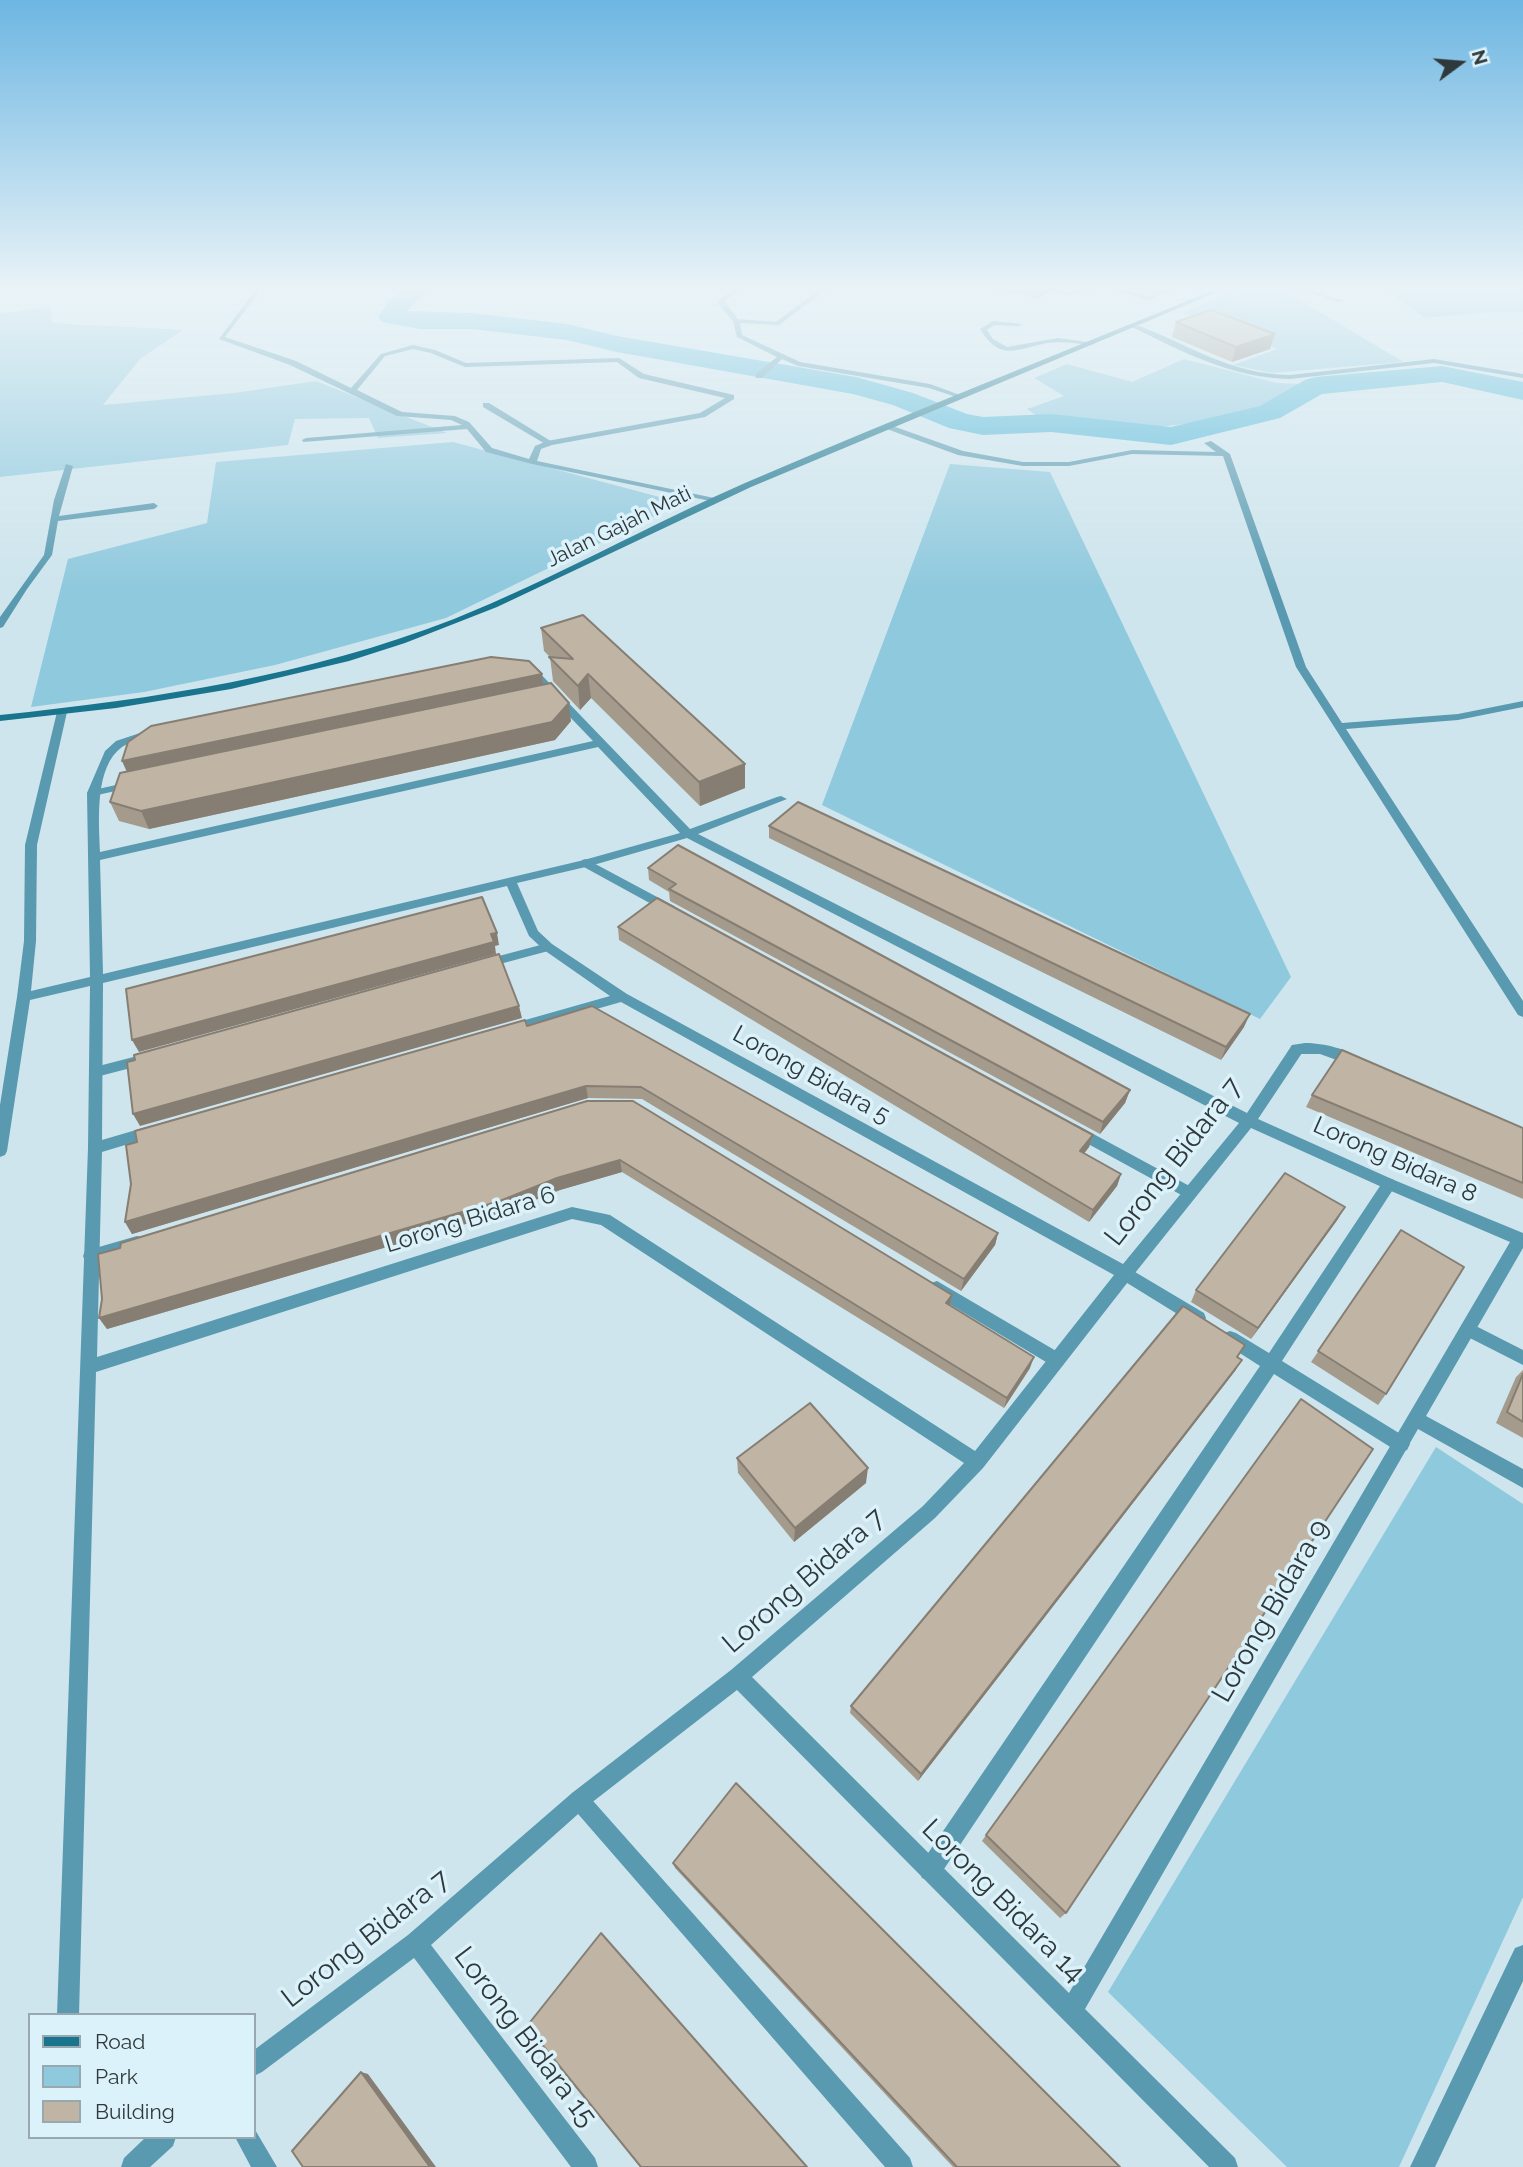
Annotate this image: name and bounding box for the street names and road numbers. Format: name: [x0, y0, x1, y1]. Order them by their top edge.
street label: Jalan Gajah Mati: [543, 481, 695, 573]
street label: Lorong Bidara 5: [727, 1020, 895, 1130]
street label: Lorong Bidara 7: [1098, 1071, 1250, 1253]
street label: Lorong Bidara 8: [1309, 1111, 1481, 1209]
street label: Lorong Bidara 6: [381, 1180, 559, 1260]
street label: Lorong Bidara 7: [716, 1501, 892, 1661]
street label: Lorong Bidara 9: [1205, 1514, 1337, 1708]
street label: Lorong Bidara 14: [915, 1813, 1091, 1989]
street label: Lorong Bidara 7: [275, 1863, 457, 2015]
street label: Lorong Bidara 15: [446, 1941, 604, 2133]

